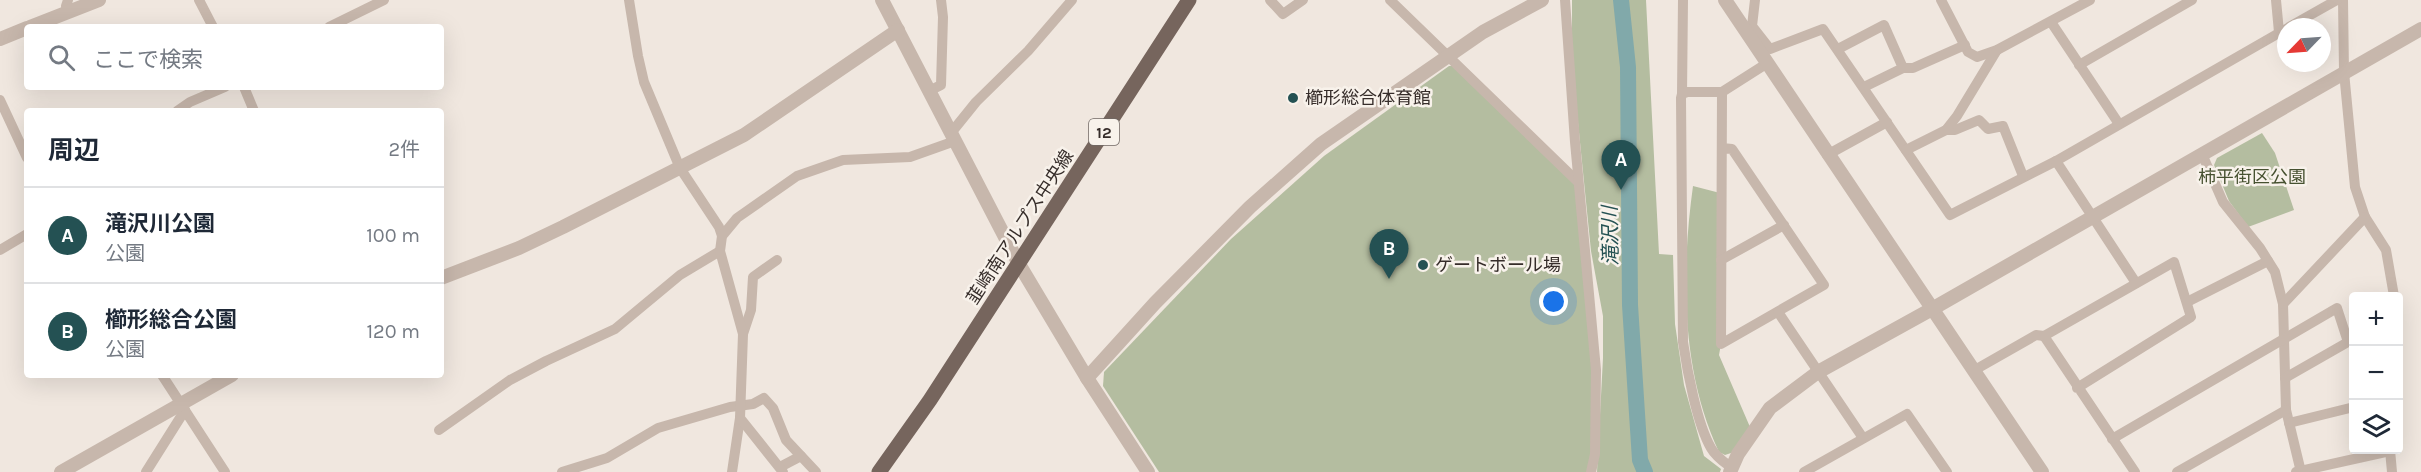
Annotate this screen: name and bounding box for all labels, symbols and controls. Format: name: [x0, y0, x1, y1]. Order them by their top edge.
north arrow: [2277, 18, 2331, 72]
search box: [24, 24, 444, 90]
icon: search: [45, 41, 78, 74]
text: ここで検索: [93, 47, 203, 73]
place label: 櫛形総合体育館: [1305, 87, 1431, 109]
marker: 櫛形総合体育館: [1286, 91, 1300, 105]
road number: 12: [1089, 119, 1119, 145]
text: 周辺: [48, 135, 100, 166]
text: 2件: [388, 138, 420, 161]
pin: A: [1602, 140, 1640, 190]
street label: 韮崎南アルプス中央線: [962, 146, 1078, 308]
park label: 柿平街区公園: [2198, 166, 2306, 188]
water label: 滝沢川: [1598, 204, 1623, 266]
text: 滝沢川公園: [105, 211, 215, 237]
text: A: [61, 224, 74, 247]
text: 100 m: [366, 224, 420, 247]
pin: B: [1370, 230, 1408, 279]
text: 公園: [105, 242, 145, 265]
place label: ゲートボール場: [1435, 254, 1561, 276]
marker: ゲートボール場: [1416, 258, 1430, 272]
your location: [1539, 287, 1568, 316]
map controls: [2349, 292, 2403, 454]
button: +: [2349, 292, 2403, 346]
text: 櫛形総合公園: [105, 307, 237, 333]
text: B: [61, 320, 74, 343]
text: 120 m: [366, 320, 420, 343]
text: 公園: [105, 338, 145, 361]
button: −: [2349, 346, 2403, 400]
button: layers: [2349, 400, 2403, 454]

